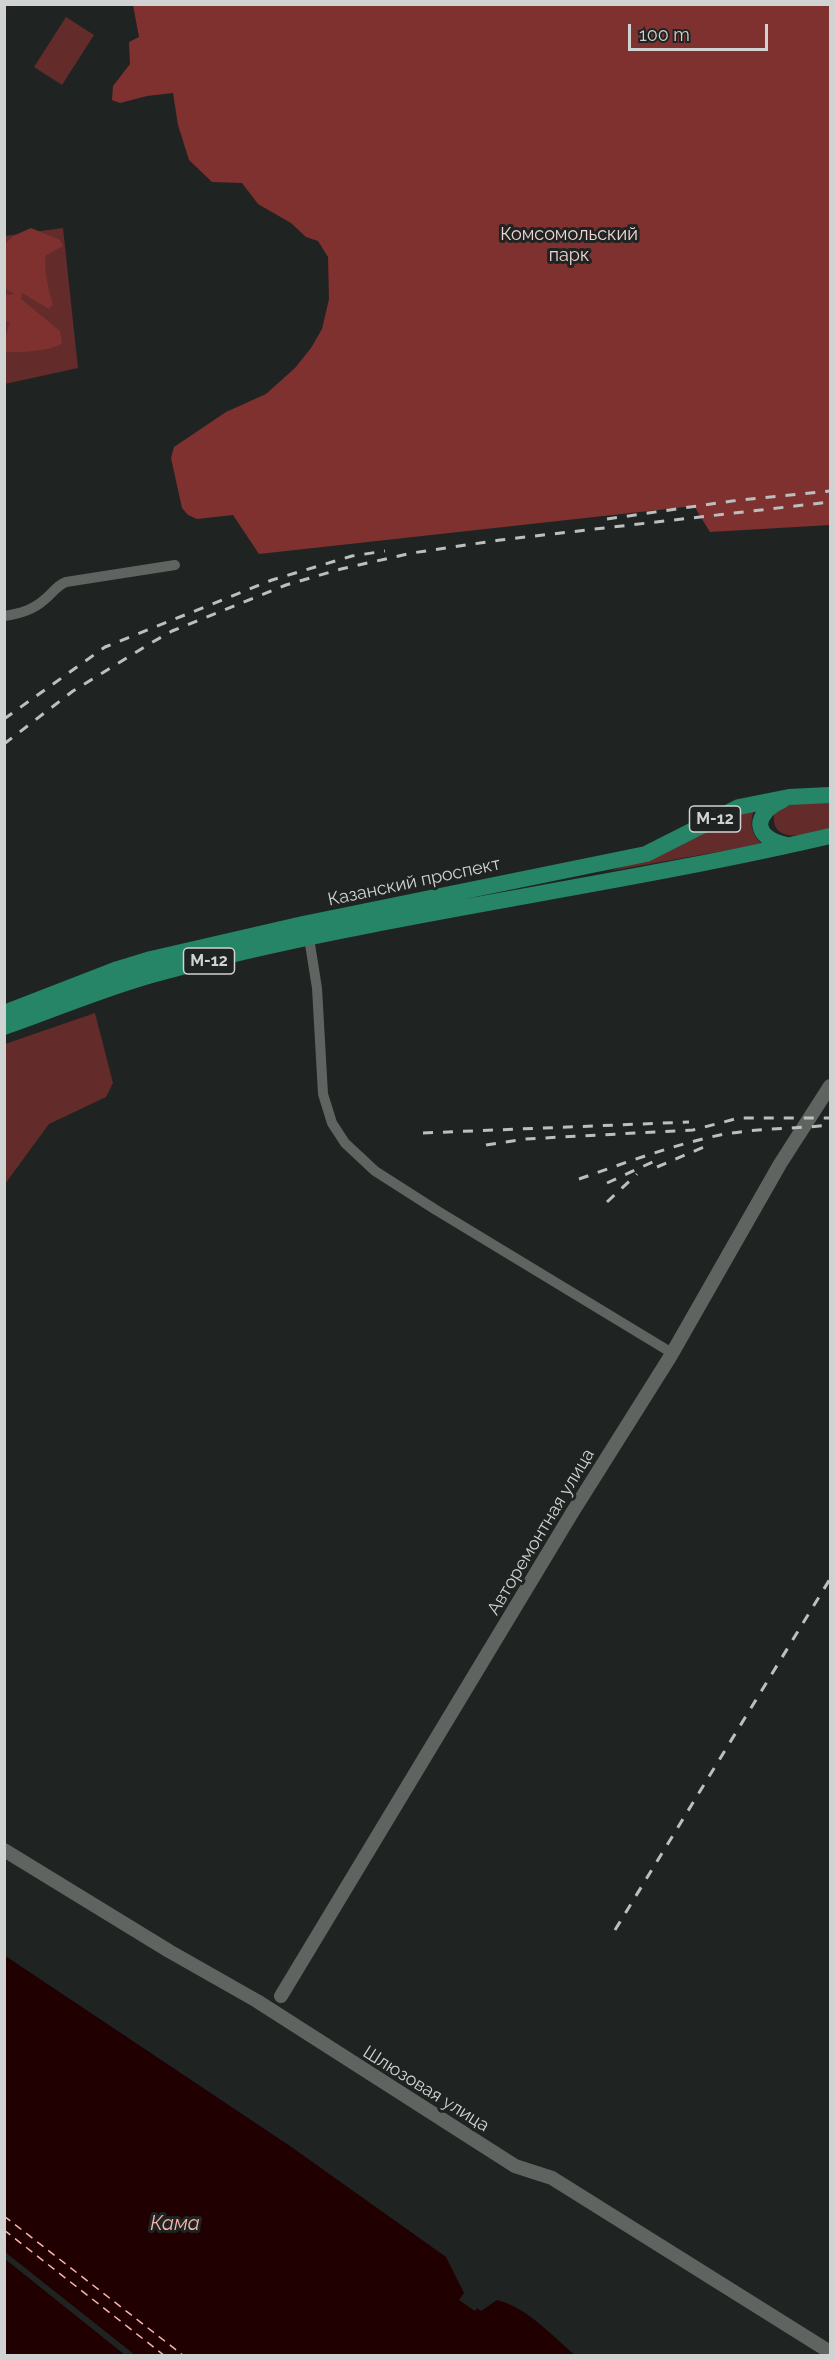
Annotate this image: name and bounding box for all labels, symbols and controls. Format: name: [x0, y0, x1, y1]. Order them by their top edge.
scale bar: [631, 12, 770, 50]
text: 100 m: [639, 24, 690, 45]
park label: Комсомольский парк: [500, 224, 638, 266]
road number: М-12: [690, 806, 740, 832]
street label: Казанский проспект: [326, 853, 502, 911]
road number: М-12: [184, 948, 234, 974]
street label: Авторемонтная улица: [483, 1445, 599, 1619]
street label: Шлюзовая улица: [359, 2042, 493, 2136]
water label: Кама: [150, 2212, 200, 2236]

